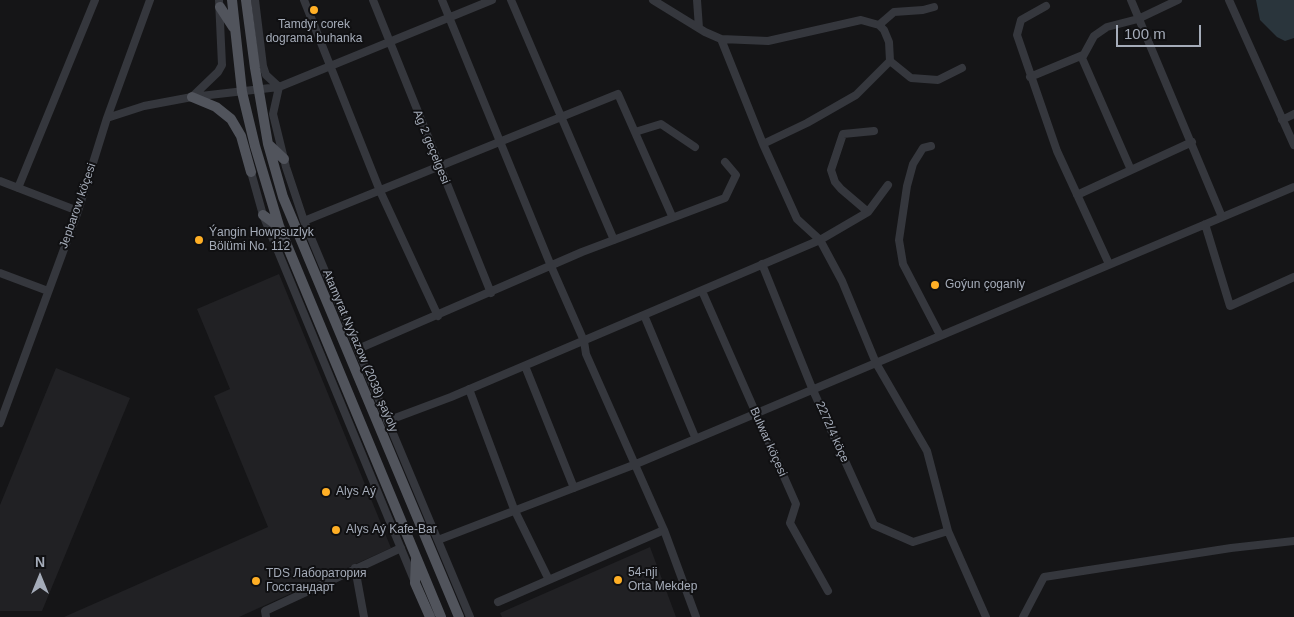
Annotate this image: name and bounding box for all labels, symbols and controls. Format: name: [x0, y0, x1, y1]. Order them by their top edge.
marker: Tamdyr corek dograma buhanka: [308, 4, 320, 16]
scale bar: [1119, 15, 1204, 47]
place label: Tamdyr corek dograma buhanka: [266, 18, 362, 46]
text: 100 m: [1124, 25, 1166, 42]
street label: Ag 2 geçelgesi: [410, 108, 452, 186]
street label: Jepbarow köçesi: [57, 161, 99, 251]
place label: Ýangin Howpsuzlyk Bölümi No. 112: [209, 226, 314, 254]
marker: Ýangin Howpsuzlyk Bölümi No. 112: [193, 234, 205, 246]
street label: Atamyrat Nyýazow (2038) şaýoly: [319, 267, 401, 435]
place label: Goýun çoganly: [945, 278, 1025, 292]
marker: Goýun çoganly: [929, 279, 941, 291]
street label: 2272/4 köçe: [812, 399, 852, 465]
street label: Bulwar köçesi: [746, 405, 790, 479]
place label: Alys Aý: [336, 485, 376, 499]
marker: Alys Aý: [320, 486, 332, 498]
place label: Alys Aý Kafe-Bar: [346, 523, 437, 537]
marker: Alys Aý Kafe-Bar: [330, 524, 342, 536]
north arrow: [15, 552, 65, 602]
text: N: [35, 554, 45, 570]
place label: 54-nji Orta Mekdep: [628, 566, 697, 594]
place label: TDS Лаборатория Госстандарт: [266, 567, 366, 595]
marker: 54-nji Orta Mekdep: [612, 574, 624, 586]
marker: TDS Лаборатория Госстандарт: [250, 575, 262, 587]

